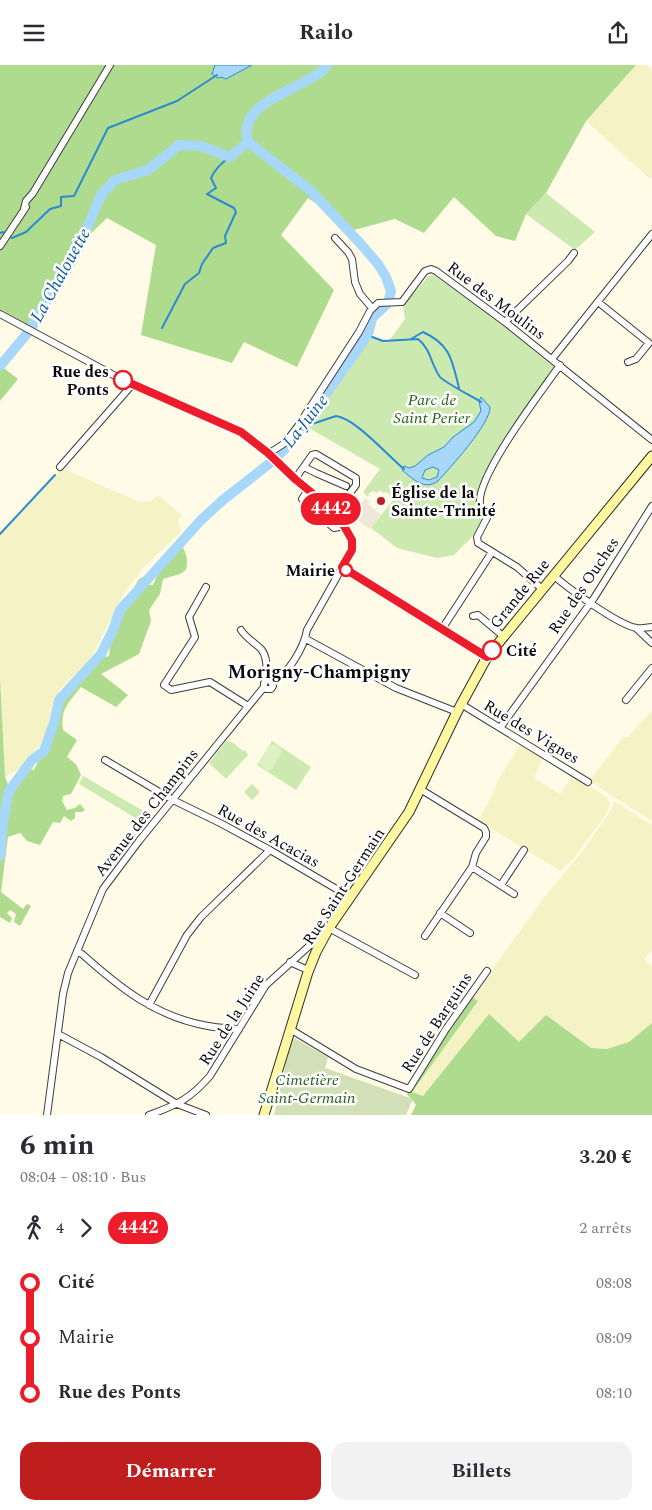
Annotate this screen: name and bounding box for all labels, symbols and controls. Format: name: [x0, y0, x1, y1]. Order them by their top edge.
text: Railo: [299, 16, 353, 49]
icon: menu: [20, 19, 48, 47]
icon: share: [604, 19, 632, 47]
water label: La Chalouette: [23, 223, 98, 327]
street label: Rue des Moulins: [442, 256, 551, 346]
place label: Rue des Ponts: [52, 360, 109, 402]
marker: Rue des Ponts: [113, 370, 133, 390]
park label: Parc de Saint Perier: [394, 388, 471, 430]
water label: La Juine: [276, 389, 335, 454]
place label: Église de la Sainte-Trinité: [391, 481, 496, 523]
line badge: 4442: [296, 493, 366, 525]
text: 4442: [311, 495, 351, 522]
marker: Église de la Sainte-Trinité: [375, 495, 387, 507]
street label: Rue des Ouches: [542, 532, 625, 639]
street label: Grande Rue: [484, 553, 556, 634]
place label: Mairie: [285, 559, 335, 583]
marker: Mairie: [339, 563, 353, 577]
place label: Cité: [506, 639, 537, 663]
marker: Cité: [482, 640, 502, 660]
district label: Morigny-Champigny: [228, 658, 411, 687]
street label: Rue des Vignes: [479, 694, 584, 770]
street label: Avenue des Champins: [89, 743, 205, 882]
street label: Rue des Acacias: [213, 798, 324, 874]
street label: Rue Saint-Germain: [297, 823, 391, 950]
street label: Rue de Barguins: [395, 968, 478, 1078]
street label: Rue de la Juine: [193, 969, 271, 1070]
park label: Cimetière Saint-Germain: [258, 1068, 356, 1110]
text: 6 min: [20, 1124, 95, 1167]
text: 3.20 €: [580, 1143, 632, 1172]
text: 08:04 – 08:10 · Bus: [20, 1165, 146, 1189]
icon: walk: [20, 1214, 48, 1242]
icon: forward: [72, 1214, 100, 1242]
text: 4442: [118, 1214, 158, 1241]
text: 4: [56, 1216, 64, 1240]
text: 2 arrêts: [579, 1216, 632, 1240]
text: Cité: [58, 1268, 94, 1297]
text: 08:08: [596, 1271, 632, 1295]
text: Mairie: [58, 1323, 114, 1352]
text: 08:09: [596, 1326, 632, 1350]
text: Rue des Ponts: [58, 1378, 181, 1407]
text: 08:10: [596, 1381, 632, 1405]
button: Démarrer: [20, 1442, 321, 1500]
button: Billets: [331, 1442, 632, 1500]

